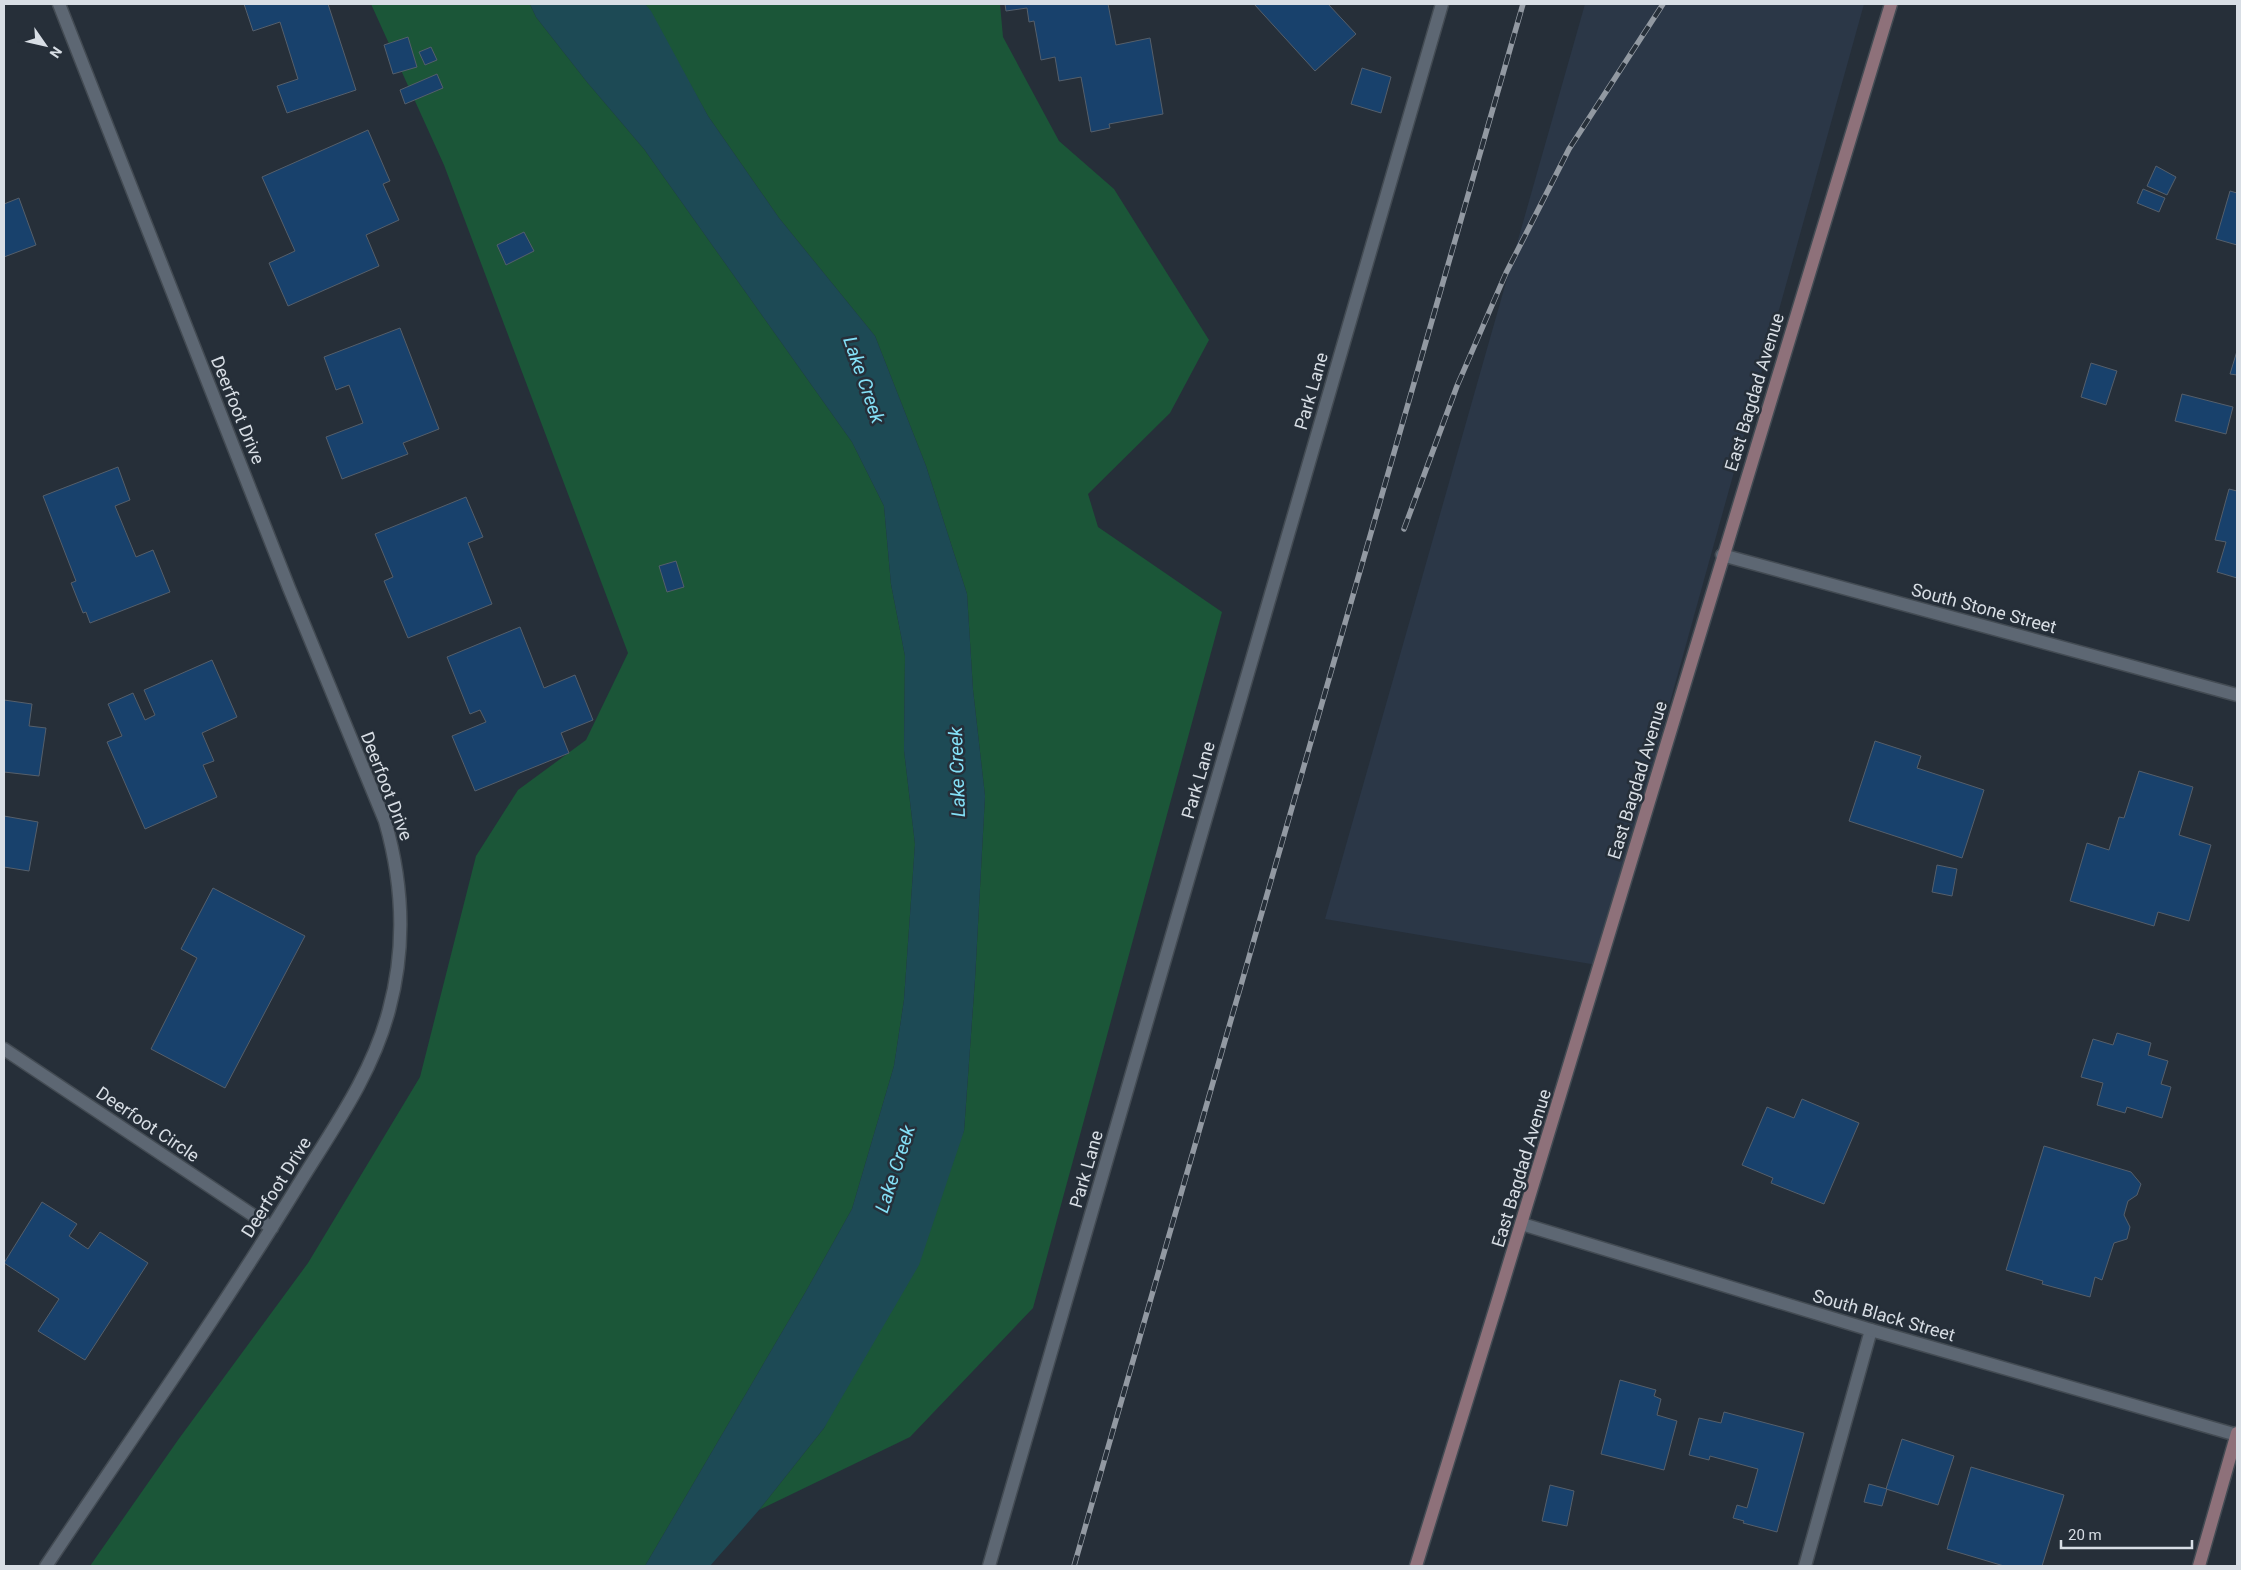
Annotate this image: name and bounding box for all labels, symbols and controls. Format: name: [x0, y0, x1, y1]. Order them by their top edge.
north arrow: [20, 20, 70, 70]
text: N: [46, 44, 65, 61]
street label: East Bagdad Avenue: [1720, 310, 1788, 474]
water label: Lake Creek: [838, 333, 890, 427]
street label: Park Lane: [1290, 350, 1332, 432]
street label: Deerfoot Drive: [207, 353, 269, 467]
street label: South Stone Street: [1909, 579, 2059, 637]
street label: East Bagdad Avenue: [1603, 698, 1671, 862]
water label: Lake Creek: [944, 726, 970, 818]
street label: Deerfoot Drive: [357, 729, 417, 843]
street label: Park Lane: [1177, 739, 1219, 821]
street label: Deerfoot Circle: [93, 1082, 203, 1166]
street label: East Bagdad Avenue: [1487, 1086, 1555, 1250]
water label: Lake Creek: [870, 1122, 920, 1216]
street label: Park Lane: [1065, 1128, 1107, 1210]
street label: Deerfoot Drive: [237, 1133, 315, 1241]
street label: South Black Street: [1810, 1285, 1958, 1345]
scale bar: [2061, 1518, 2192, 1550]
text: 20 m: [2068, 1526, 2102, 1544]

